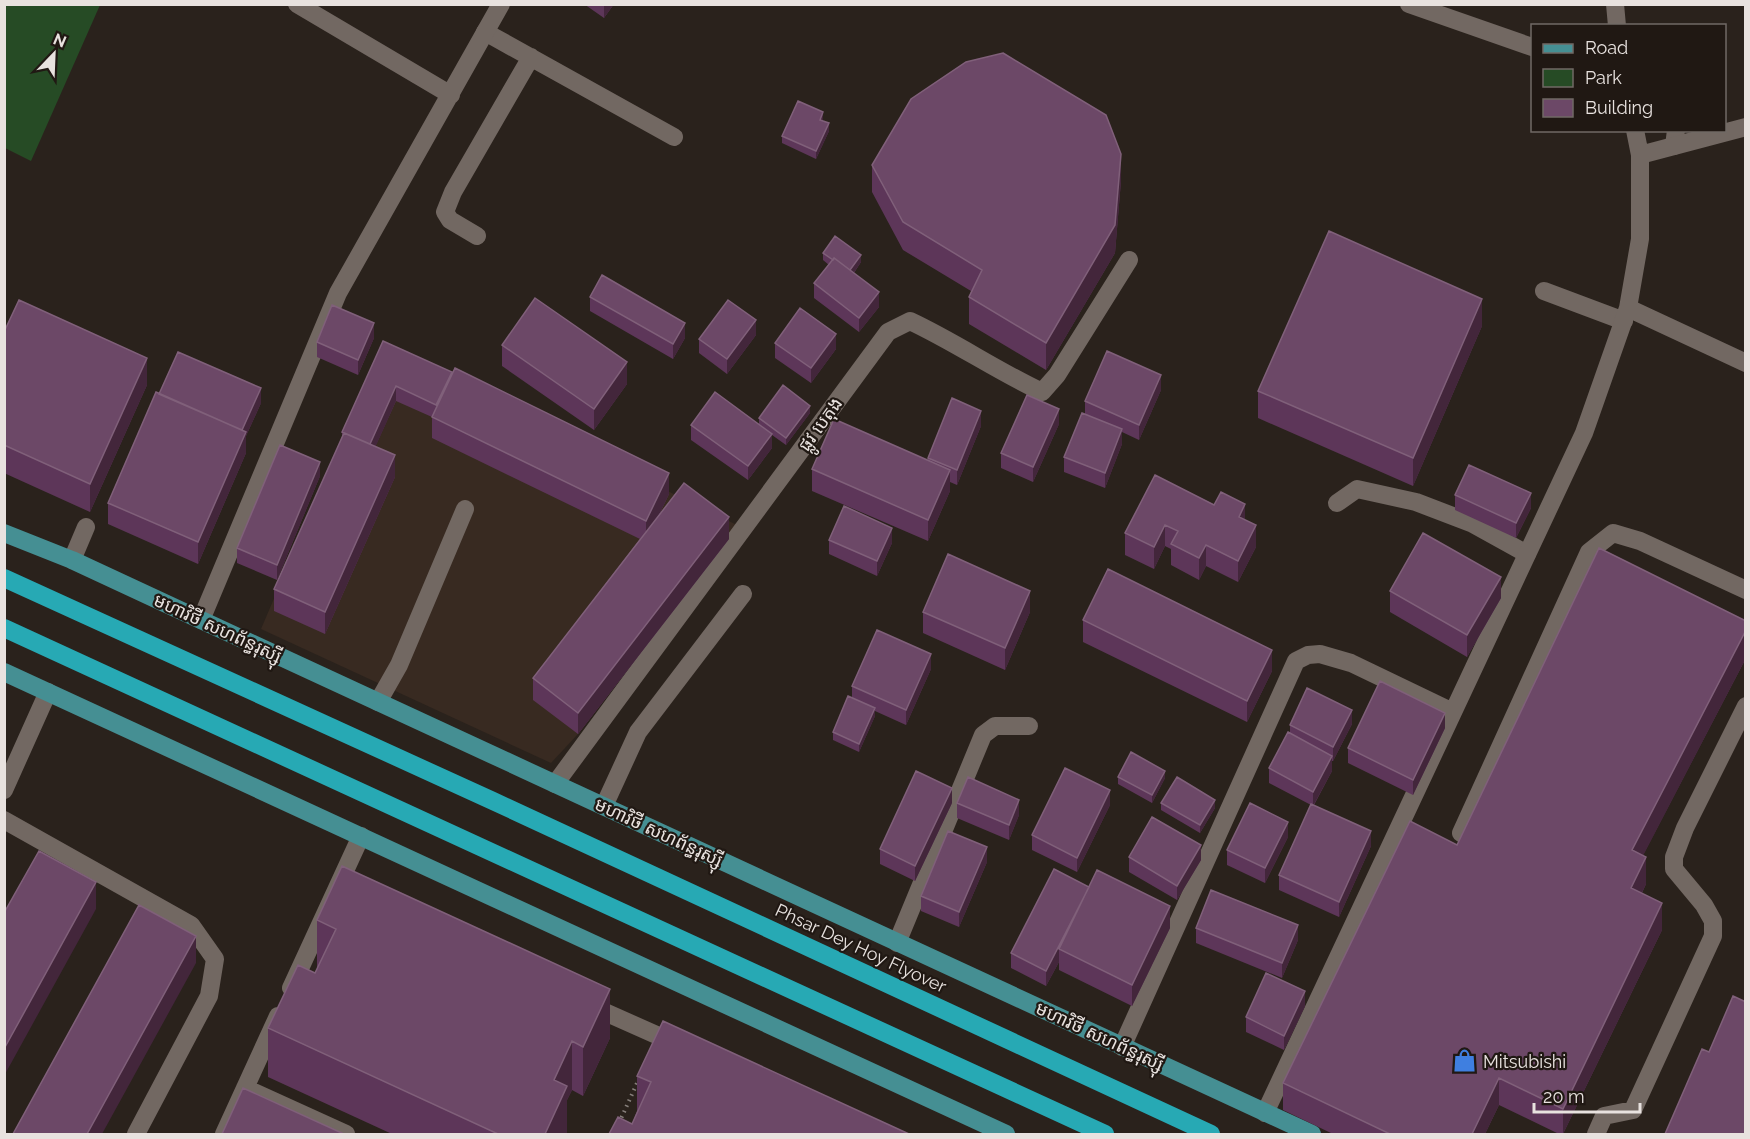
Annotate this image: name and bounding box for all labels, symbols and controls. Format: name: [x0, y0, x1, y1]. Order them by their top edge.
north arrow: [24, 24, 84, 84]
legend: [1531, 24, 1726, 132]
text: N: [50, 30, 69, 52]
text: Road: [1585, 37, 1628, 58]
text: Park: [1585, 67, 1622, 88]
text: Building: [1585, 97, 1653, 118]
street label: ផ្លូវ បេតុង: [793, 393, 852, 459]
street label: មហាវិថី សហព័ន្ធរុស្ស៊ី: [148, 589, 286, 673]
street label: មហាវិថី សហព័ន្ធរុស្ស៊ី: [589, 793, 727, 877]
street label: Phsar Dey Hoy Flyover: [772, 899, 950, 997]
street label: មហាវិថី សហព័ន្ធរុស្ស៊ី: [1030, 997, 1168, 1081]
shop icon: Mitsubishi: [1452, 1048, 1478, 1074]
place label: Mitsubishi: [1483, 1051, 1566, 1072]
scale bar: [1534, 1076, 1640, 1114]
text: 20 m: [1543, 1086, 1585, 1107]

